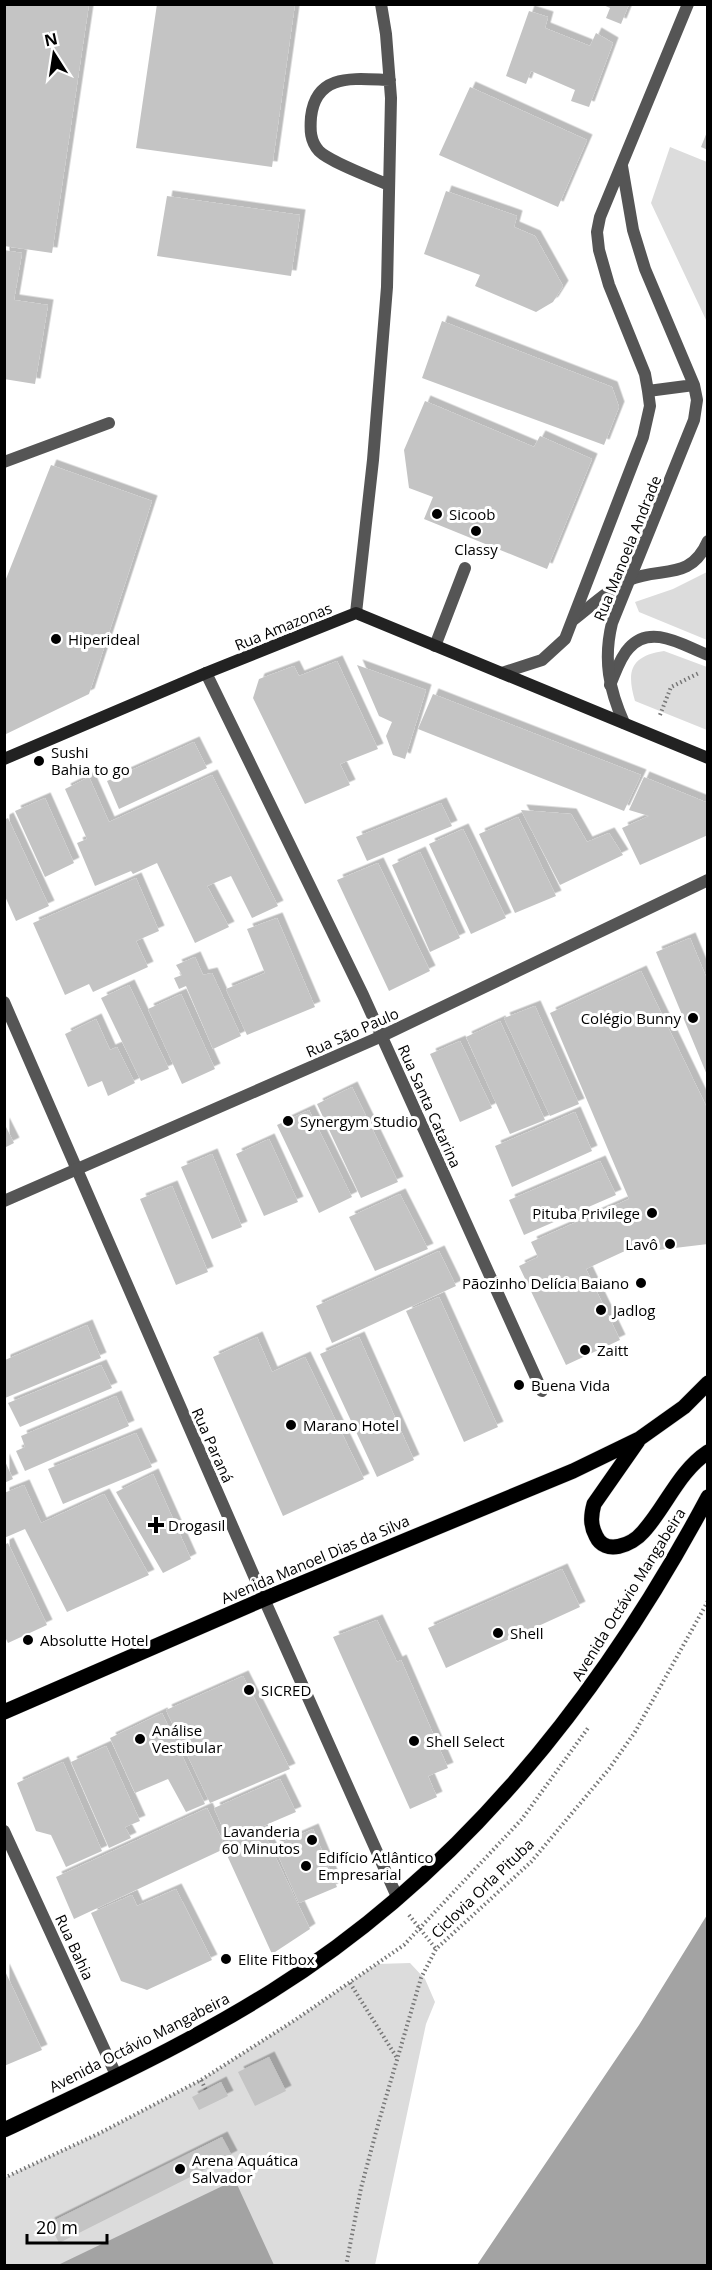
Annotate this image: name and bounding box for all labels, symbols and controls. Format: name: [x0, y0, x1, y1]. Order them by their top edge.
north arrow: [24, 24, 84, 84]
text: N: [42, 27, 60, 51]
street label: Rua Manoela Andrade: [589, 472, 665, 624]
place label: Sicoob: [449, 504, 495, 524]
marker: Sicoob: [430, 507, 444, 521]
marker: Classy: [469, 524, 483, 538]
place label: Classy: [454, 539, 498, 559]
street label: Rua Amazonas: [231, 597, 335, 655]
place label: Hiperideal: [68, 629, 140, 649]
marker: Hiperideal: [49, 632, 63, 646]
place label: Sushi Bahia to go: [51, 742, 130, 779]
marker: Sushi Bahia to go: [32, 754, 46, 768]
street label: Rua São Paulo: [302, 1003, 402, 1061]
place label: Colégio Bunny: [581, 1008, 681, 1028]
marker: Colégio Bunny: [686, 1011, 700, 1025]
street label: Rua Santa Catarina: [394, 1041, 466, 1171]
place label: Synergym Studio: [300, 1111, 418, 1131]
marker: Synergym Studio: [281, 1114, 295, 1128]
place label: Pituba Privilege: [532, 1203, 640, 1223]
marker: Pituba Privilege: [645, 1206, 659, 1220]
place label: Lavô: [625, 1234, 658, 1254]
marker: Lavô: [663, 1237, 677, 1251]
place label: Pãozinho Delícia Baiano: [462, 1273, 629, 1293]
marker: Pãozinho Delícia Baiano: [634, 1276, 648, 1290]
place label: Jadlog: [611, 1300, 656, 1320]
marker: Jadlog: [594, 1303, 608, 1317]
place label: Zaitt: [597, 1340, 628, 1360]
marker: Zaitt: [578, 1343, 592, 1357]
place label: Buena Vida: [531, 1375, 610, 1395]
marker: Buena Vida: [512, 1378, 526, 1392]
street label: Rua Paraná: [188, 1404, 238, 1486]
place label: Marano Hotel: [303, 1415, 399, 1435]
marker: Marano Hotel: [284, 1418, 298, 1432]
street label: Avenida Octávio Mangabeira: [567, 1504, 689, 1684]
street label: Avenida Manoel Dias da Silva: [218, 1510, 412, 1608]
place label: Drogasil: [168, 1515, 225, 1535]
marker: Drogasil: [149, 1518, 163, 1532]
place label: Shell: [510, 1623, 543, 1643]
marker: Shell: [491, 1626, 505, 1640]
place label: Absolutte Hotel: [40, 1630, 148, 1650]
marker: Absolutte Hotel: [21, 1633, 35, 1647]
place label: SICRED: [261, 1680, 311, 1700]
marker: SICRED: [242, 1683, 256, 1697]
place label: Análise Vestibular: [152, 1720, 222, 1757]
place label: Shell Select: [426, 1731, 505, 1751]
marker: Análise Vestibular: [133, 1732, 147, 1746]
marker: Shell Select: [407, 1734, 421, 1748]
place label: Lavanderia 60 Minutos: [222, 1821, 300, 1858]
marker: Lavanderia 60 Minutos: [305, 1833, 319, 1847]
street label: Ciclovia Orla Pituba: [426, 1834, 538, 1942]
place label: Edifício Atlântico Empresarial: [318, 1847, 434, 1884]
marker: Edifício Atlântico Empresarial: [299, 1859, 313, 1873]
street label: Rua Bahia: [51, 1911, 99, 1983]
place label: Elite Fitbox: [238, 1949, 315, 1969]
marker: Elite Fitbox: [219, 1952, 233, 1966]
street label: Avenida Octávio Mangabeira: [45, 1988, 233, 2096]
place label: Arena Aquática Salvador: [192, 2150, 298, 2187]
marker: Arena Aquática Salvador: [173, 2162, 187, 2176]
scale bar: [27, 2207, 106, 2245]
text: 20 m: [36, 2215, 78, 2239]

